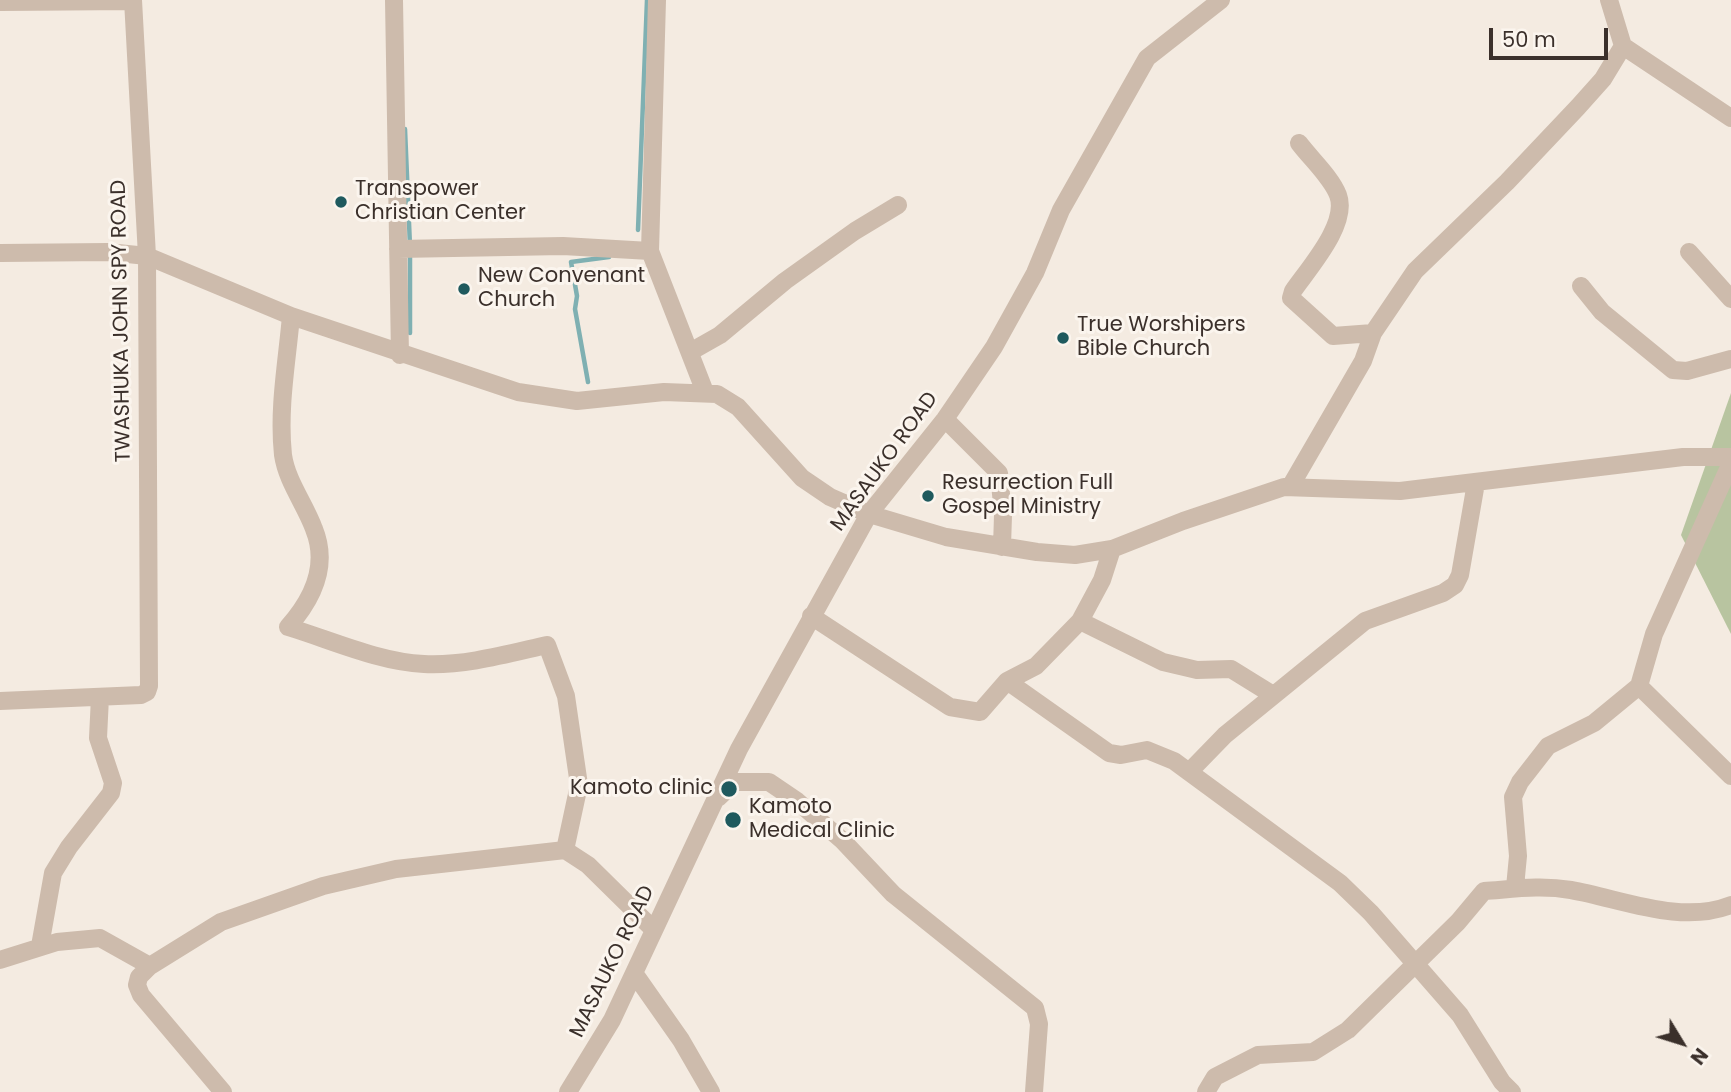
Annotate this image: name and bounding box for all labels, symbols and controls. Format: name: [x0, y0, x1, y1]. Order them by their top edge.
scale bar: [1493, 14, 1612, 58]
text: 50 m: [1502, 25, 1556, 54]
place label: Transpower Christian Center: [355, 177, 526, 227]
street label: TWASHUKA JOHN SPY ROAD: [107, 180, 137, 462]
marker: Transpower Christian Center: [333, 194, 349, 210]
place label: New Convenant Church: [478, 264, 645, 314]
marker: New Convenant Church: [456, 281, 472, 297]
place label: True Worshipers Bible Church: [1077, 313, 1246, 363]
marker: True Worshipers Bible Church: [1055, 330, 1071, 346]
street label: MASAUKO ROAD: [826, 388, 944, 536]
place label: Resurrection Full Gospel Ministry: [942, 471, 1113, 521]
marker: Resurrection Full Gospel Ministry: [920, 488, 936, 504]
place label: Kamoto clinic: [570, 776, 713, 802]
marker: Kamoto clinic: [719, 779, 739, 799]
place label: Kamoto Medical Clinic: [749, 795, 895, 845]
marker: Kamoto Medical Clinic: [723, 810, 743, 830]
street label: MASAUKO ROAD: [565, 882, 661, 1042]
north arrow: [1647, 1008, 1717, 1078]
text: N: [1684, 1042, 1714, 1070]

